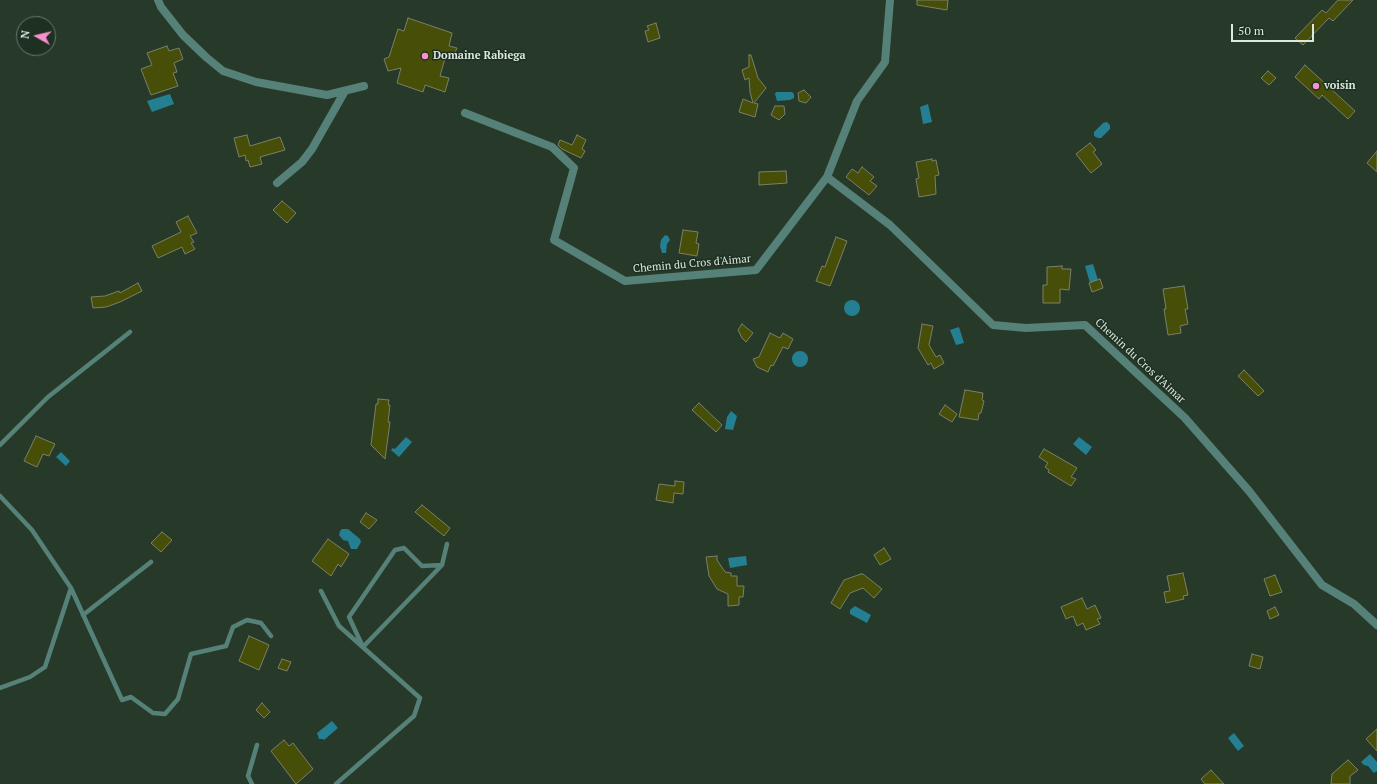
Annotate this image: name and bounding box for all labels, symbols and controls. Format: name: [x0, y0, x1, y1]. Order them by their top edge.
north arrow: [16, 16, 56, 56]
scale bar: [1233, 16, 1316, 42]
text: 50 m: [1238, 23, 1264, 38]
text: N: [18, 29, 33, 40]
place label: Domaine Rabiega: [433, 49, 526, 63]
marker: Domaine Rabiega: [420, 51, 430, 61]
place label: voisin: [1324, 79, 1356, 93]
marker: voisin: [1311, 81, 1321, 91]
street label: Chemin du Cros d'Aimar: [633, 252, 751, 276]
street label: Chemin du Cros d'Aimar: [1092, 316, 1188, 406]

